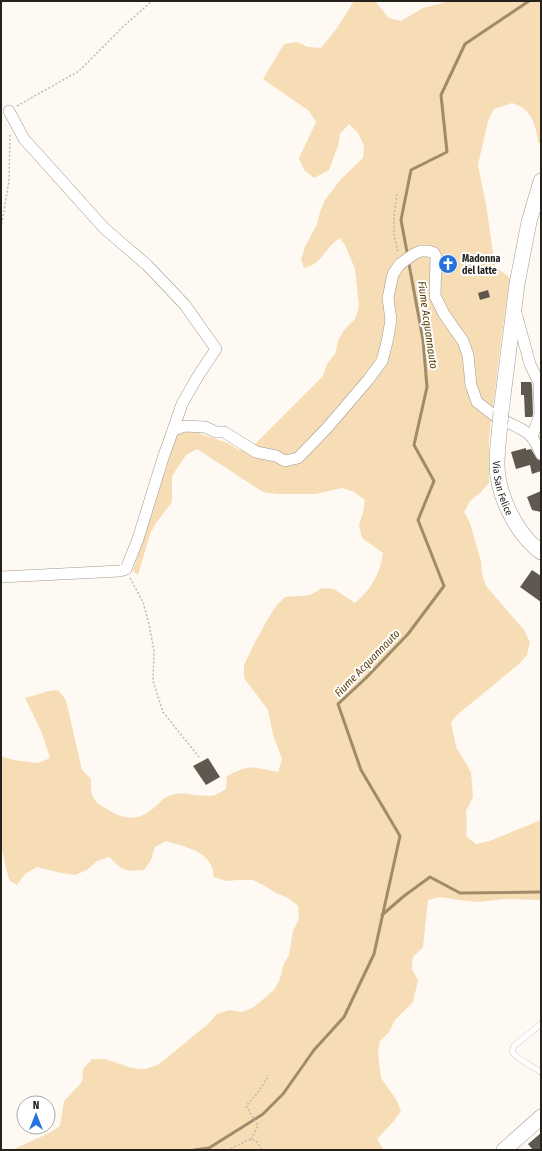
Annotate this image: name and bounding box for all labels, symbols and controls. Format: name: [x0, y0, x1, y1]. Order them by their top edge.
church icon: Madonna del latte: [437, 253, 459, 275]
place label: Madonna del latte: [462, 253, 500, 277]
water label: Fiume Acquannauto: [415, 280, 440, 370]
street label: Via San Felice: [490, 461, 515, 518]
water label: Fiume Acquannauto: [332, 627, 403, 700]
north arrow: [16, 1095, 56, 1135]
text: N: [33, 1099, 39, 1112]

